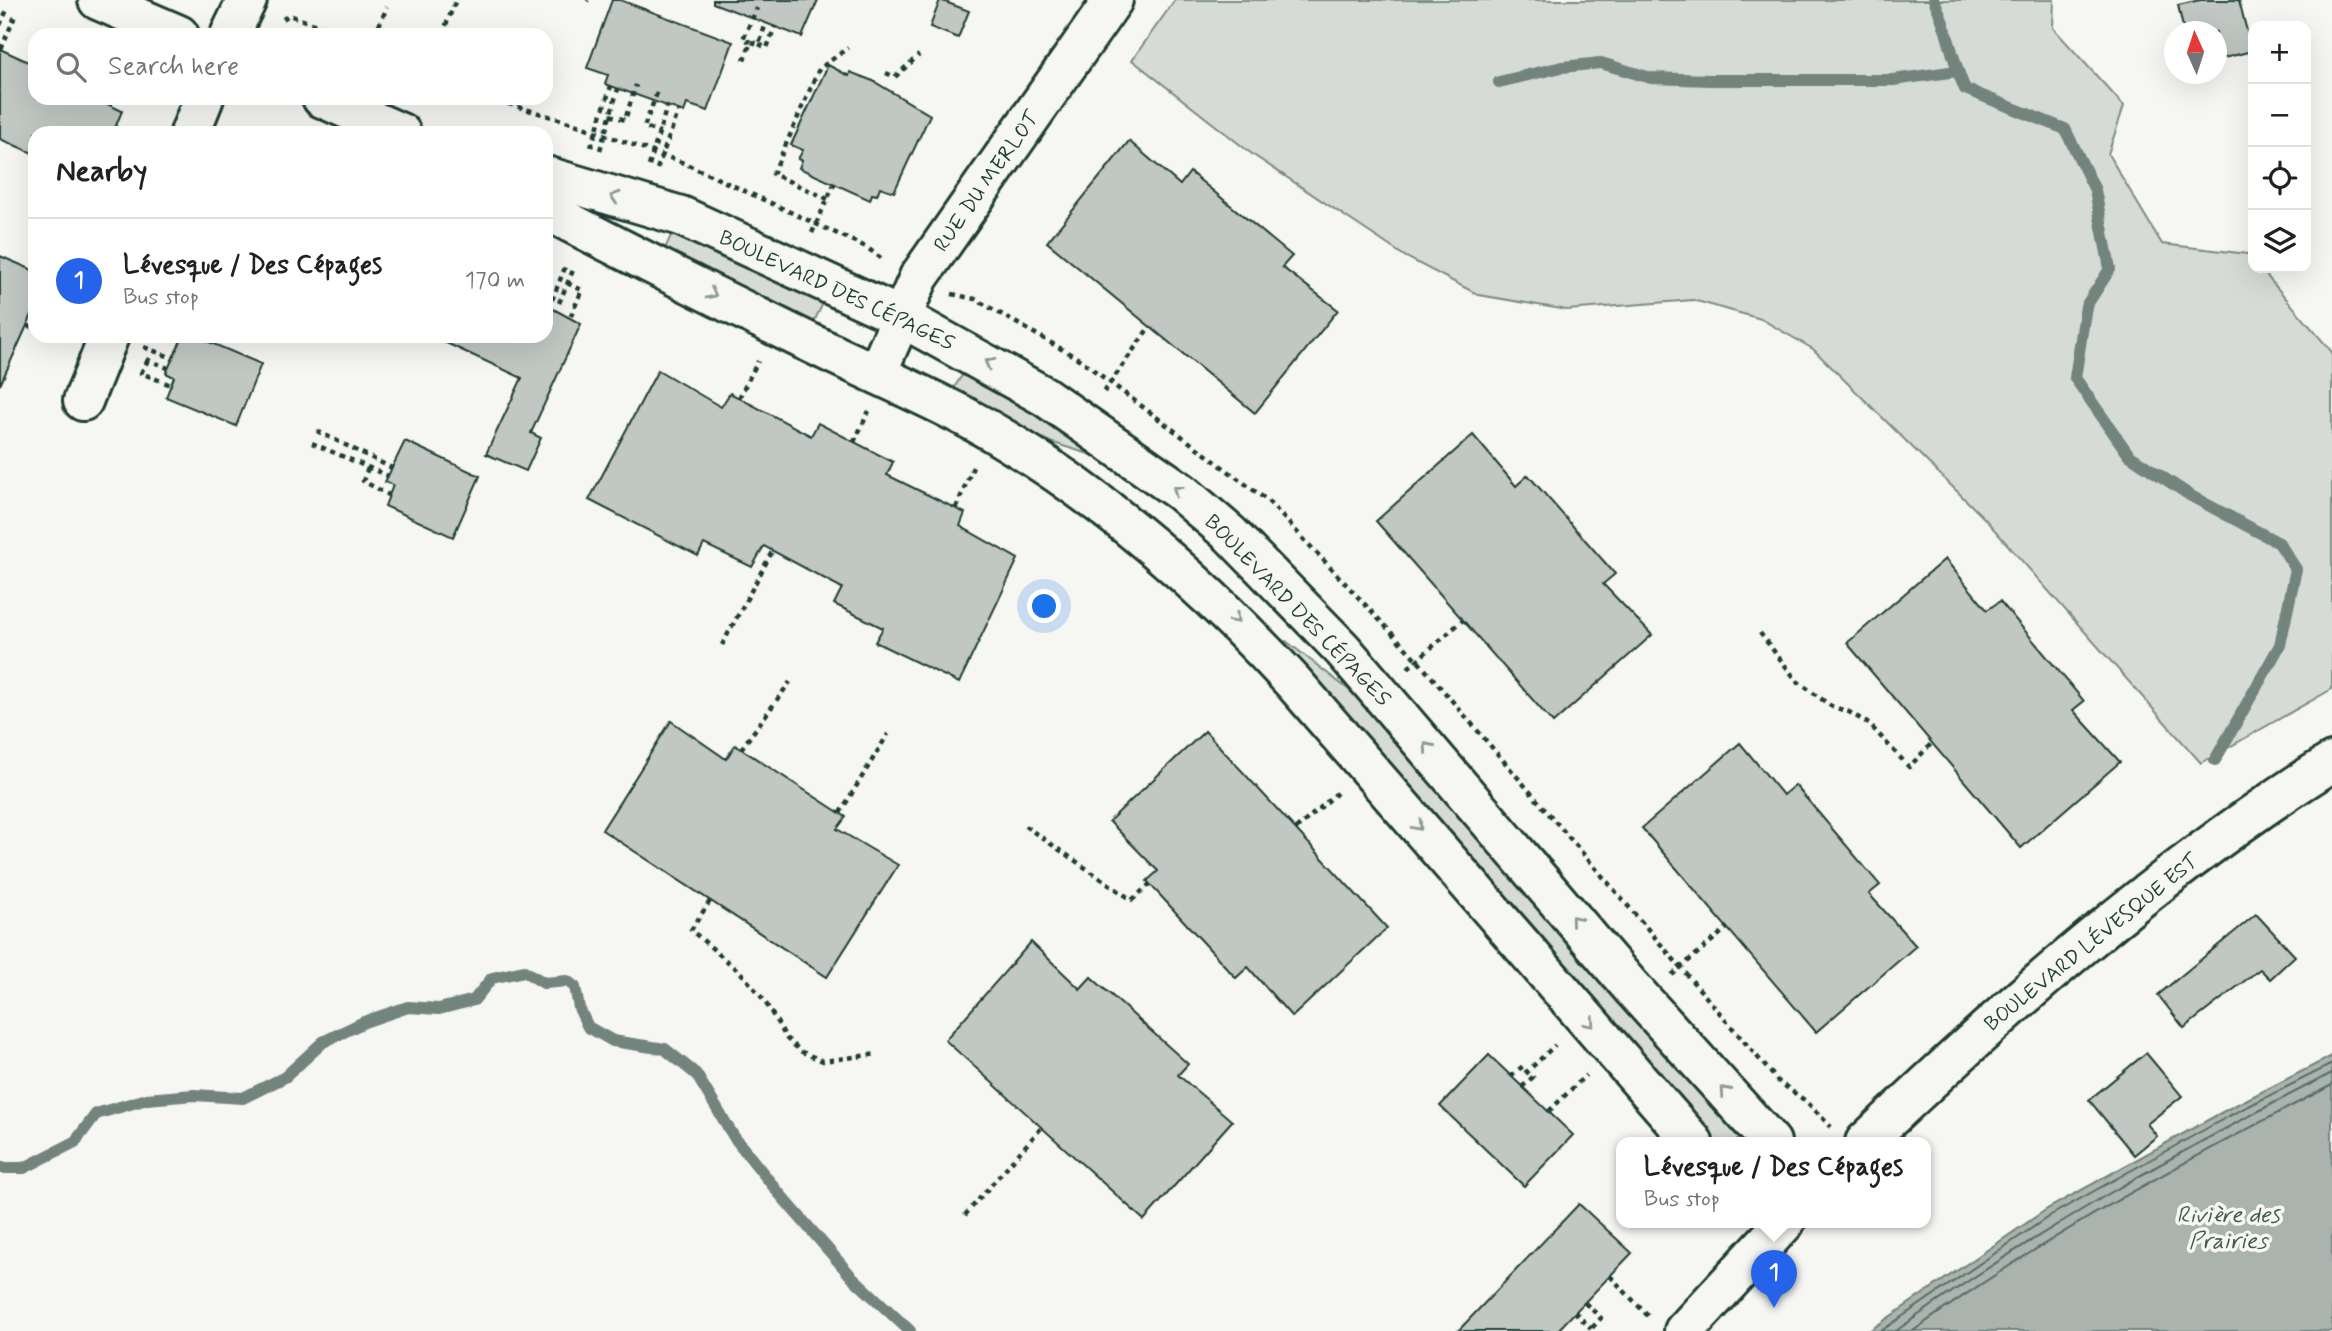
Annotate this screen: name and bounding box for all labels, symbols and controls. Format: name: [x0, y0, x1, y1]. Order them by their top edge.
north arrow: [2164, 21, 2227, 84]
map controls: [2248, 21, 2311, 273]
button: +: [2248, 21, 2311, 84]
search box: [28, 28, 553, 105]
icon: search: [52, 48, 90, 86]
text: Search here: [108, 50, 239, 84]
button: −: [2248, 84, 2311, 147]
street label: RUE DU MERLOT: [928, 105, 1046, 258]
button: locate: [2248, 147, 2311, 210]
text: Nearby: [56, 152, 147, 191]
one-way arrow: [609, 190, 621, 205]
button: layers: [2248, 210, 2311, 273]
street label: BOULEVARD DES CÉPAGES: [714, 224, 959, 358]
text: Lévesque / Des Cépages: [123, 249, 382, 283]
text: 1: [74, 266, 84, 296]
text: 170 m: [465, 266, 525, 296]
text: Bus stop: [123, 283, 199, 313]
one-way arrow: [705, 286, 717, 300]
one-way arrow: [983, 358, 996, 371]
one-way arrow: [1173, 485, 1185, 498]
street label: BOULEVARD DES CÉPAGES: [1198, 509, 1397, 713]
your location: [1027, 589, 1061, 623]
one-way arrow: [1226, 611, 1239, 624]
one-way arrow: [1424, 742, 1436, 755]
one-way arrow: [1410, 818, 1422, 831]
street label: BOULEVARD LÉVESQUE EST: [1979, 847, 2205, 1038]
one-way arrow: [1571, 916, 1583, 929]
one-way arrow: [1582, 1015, 1594, 1028]
one-way arrow: [1721, 1086, 1734, 1099]
popup: [1616, 1137, 1931, 1228]
text: Lévesque / Des Cépages: [1644, 1151, 1903, 1185]
text: Bus stop: [1644, 1185, 1720, 1215]
water label: Rivière des Prairies: [2177, 1201, 2281, 1257]
pin: 1: [1751, 1250, 1797, 1308]

